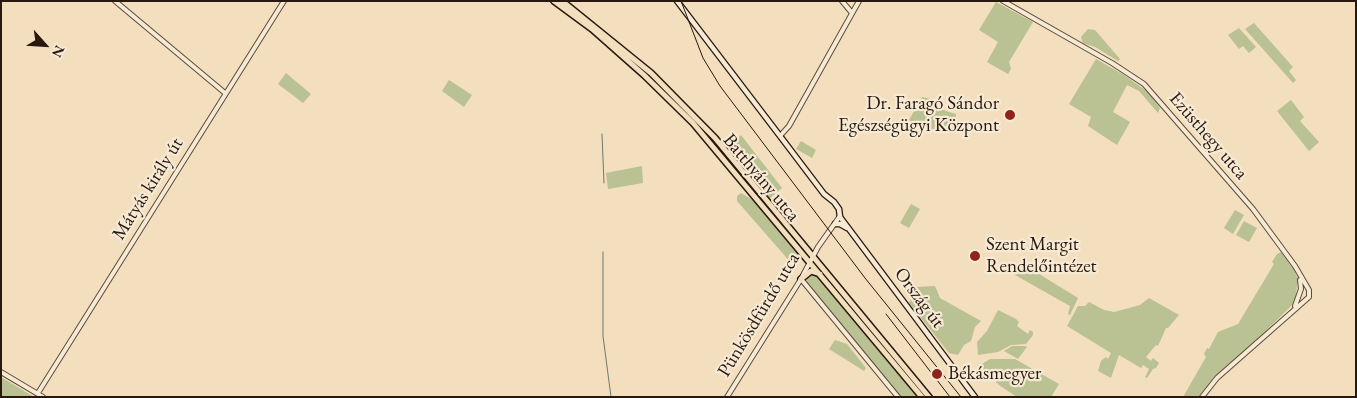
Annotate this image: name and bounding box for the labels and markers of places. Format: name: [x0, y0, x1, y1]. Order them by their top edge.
place label: Dr. Faragó Sándor Egészségügyi Központ: [838, 93, 999, 137]
marker: Dr. Faragó Sándor Egészségügyi Központ: [1003, 108, 1017, 122]
place label: Szent Margit Rendelőintézet: [986, 234, 1097, 278]
marker: Szent Margit Rendelőintézet: [968, 249, 982, 263]
place label: Békásmegyer: [948, 363, 1041, 385]
marker: Békásmegyer: [930, 367, 944, 381]

